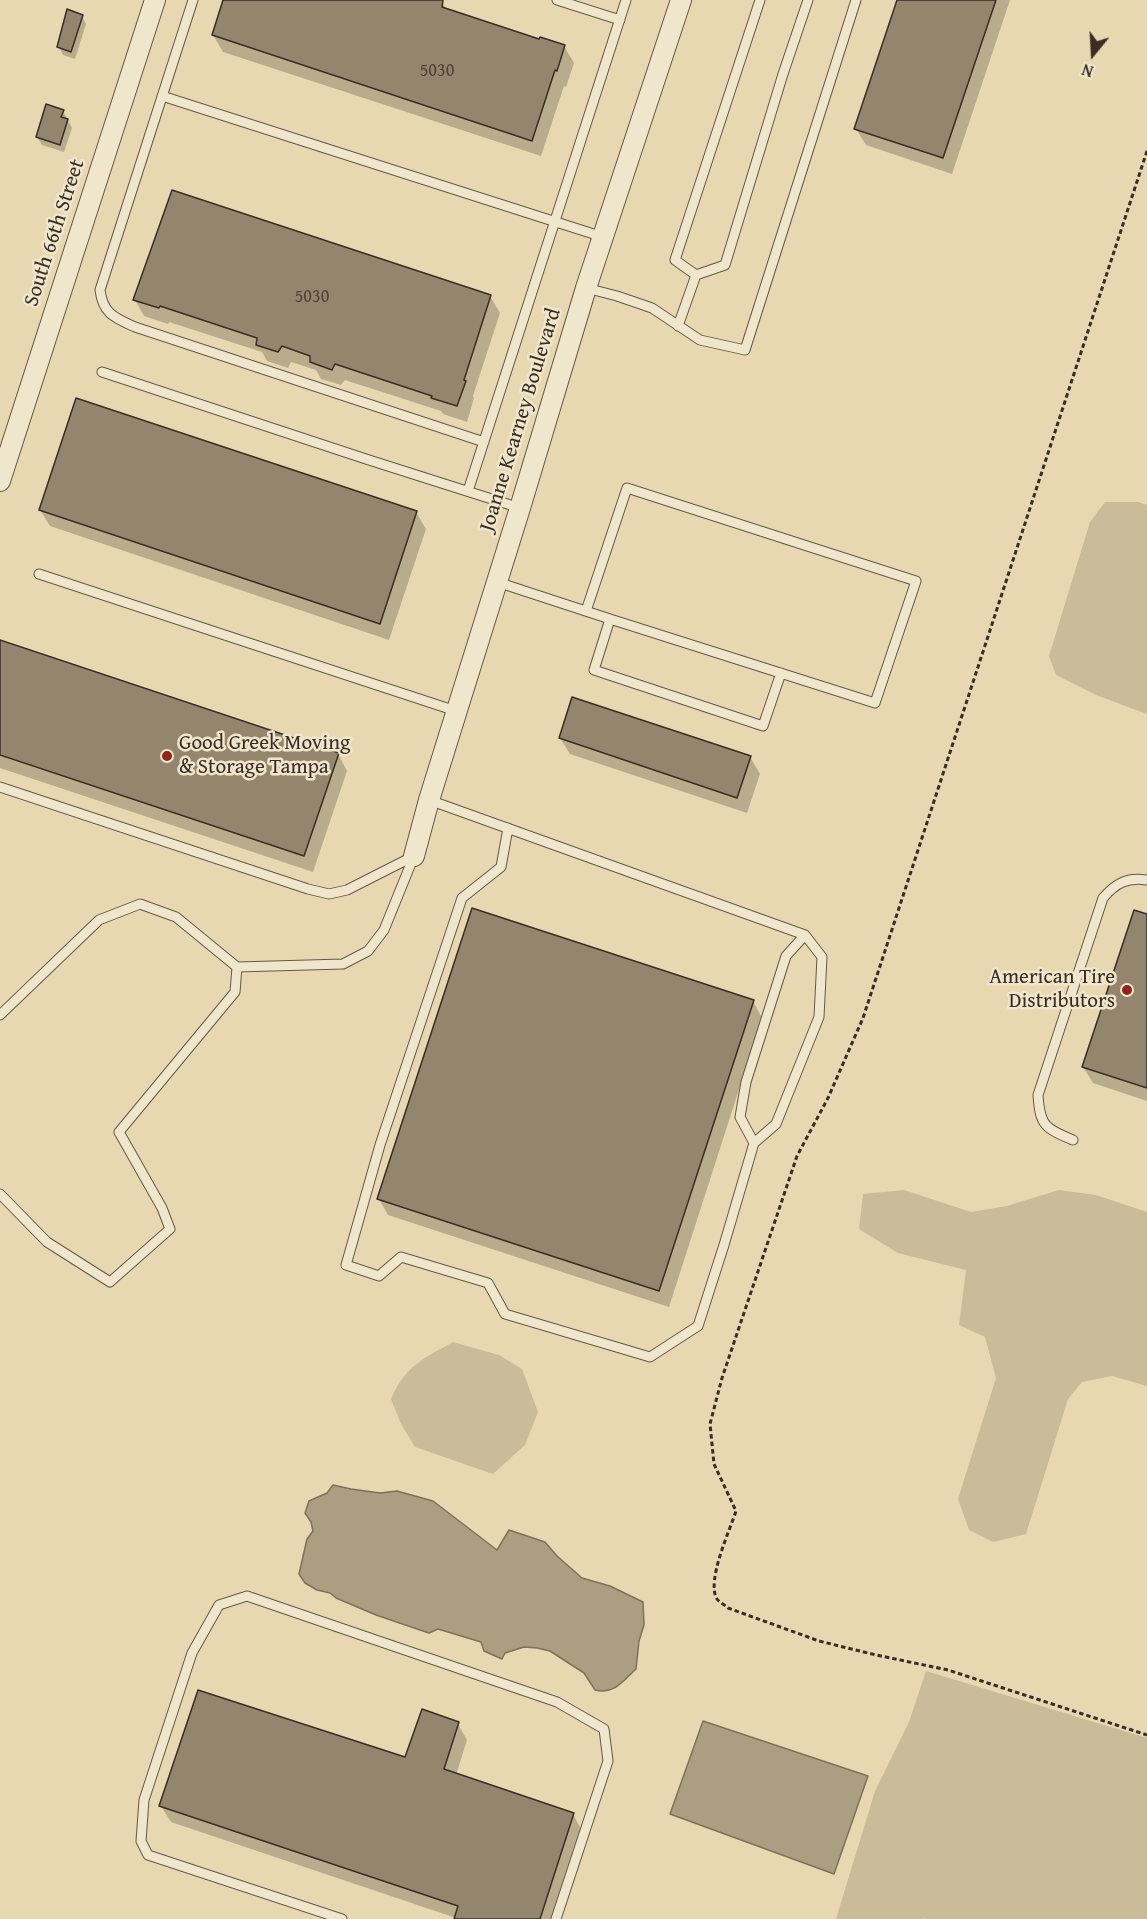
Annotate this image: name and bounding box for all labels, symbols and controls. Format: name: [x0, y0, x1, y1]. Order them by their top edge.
north arrow: [1063, 24, 1123, 84]
text: N: [1079, 58, 1096, 84]
house number: 5030: [420, 60, 454, 82]
street label: South 66th Street: [19, 156, 91, 310]
house number: 5030: [295, 286, 329, 308]
street label: Joanne Kearney Boulevard: [475, 305, 567, 535]
place label: Good Greek Moving & Storage Tampa: [179, 731, 350, 781]
marker: Good Greek Moving & Storage Tampa: [160, 749, 174, 763]
place label: American Tire Distributors: [989, 965, 1115, 1015]
marker: American Tire Distributors: [1120, 983, 1134, 997]

